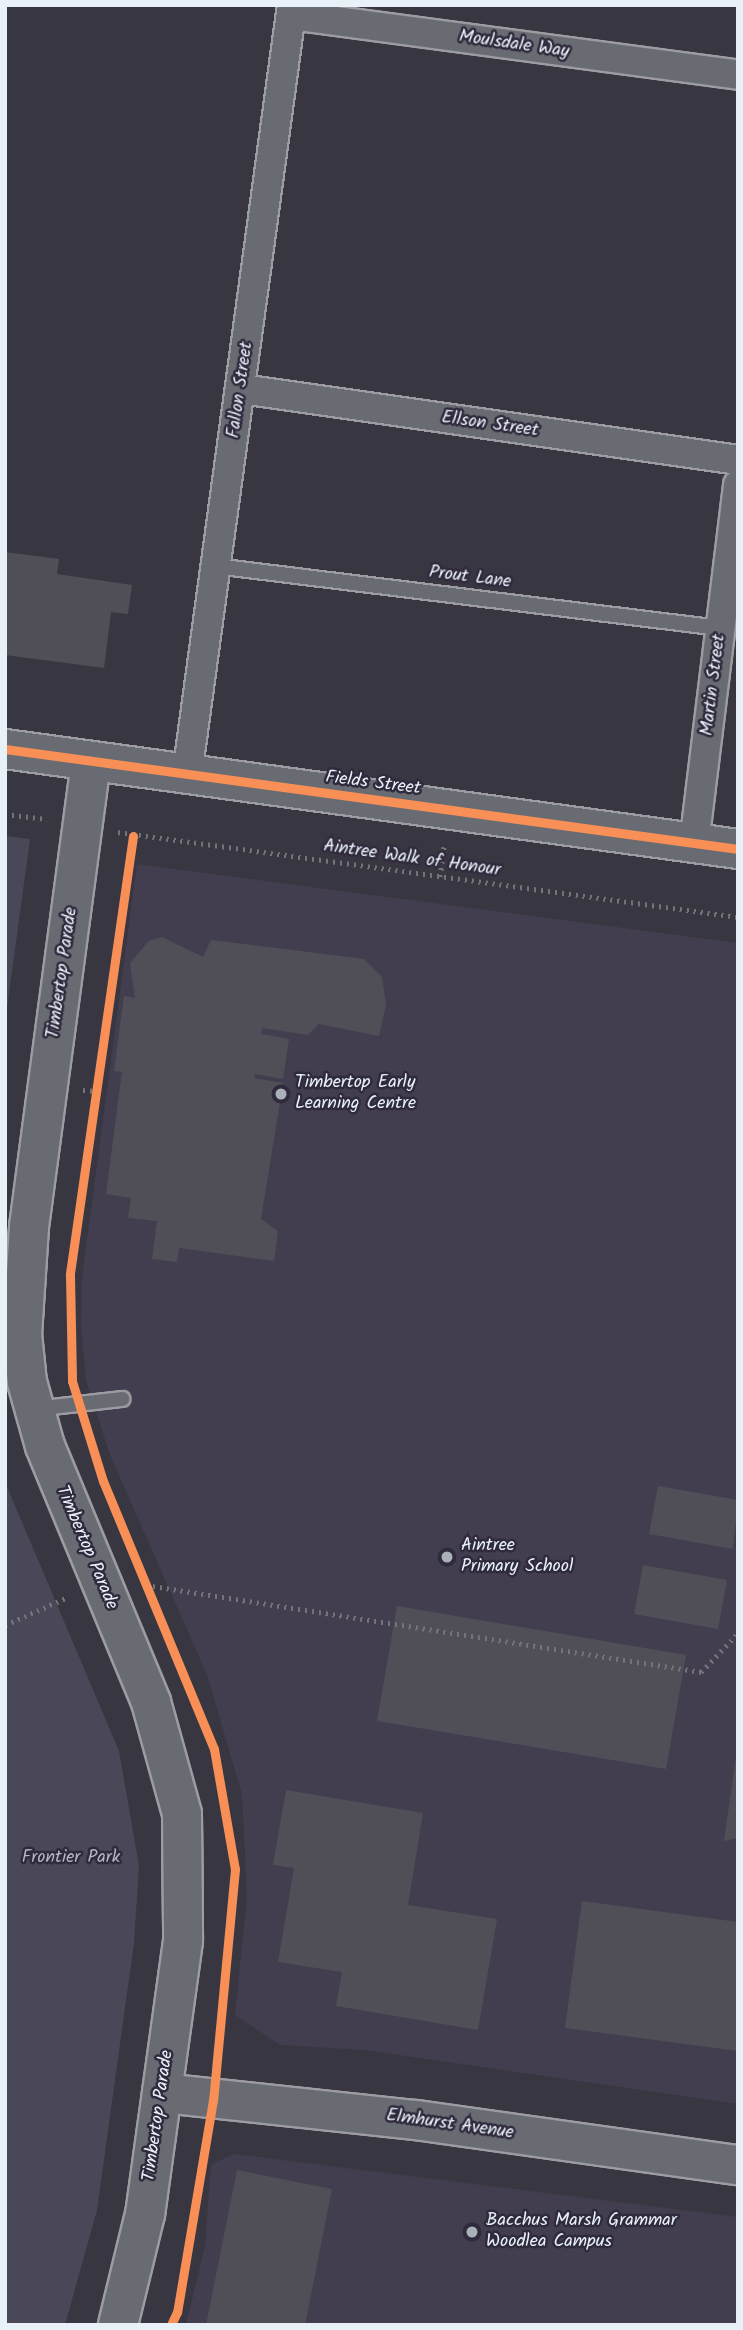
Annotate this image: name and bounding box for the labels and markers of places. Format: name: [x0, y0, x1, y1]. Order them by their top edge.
place label: Timbertop Early Learning Centre: [295, 1073, 416, 1116]
marker: Timbertop Early Learning Centre: [273, 1086, 289, 1102]
place label: Aintree Primary School: [461, 1536, 573, 1578]
marker: Aintree Primary School: [439, 1549, 455, 1565]
place label: Bacchus Marsh Grammar Woodlea Campus: [486, 2211, 677, 2254]
marker: Bacchus Marsh Grammar Woodlea Campus: [464, 2224, 480, 2240]

